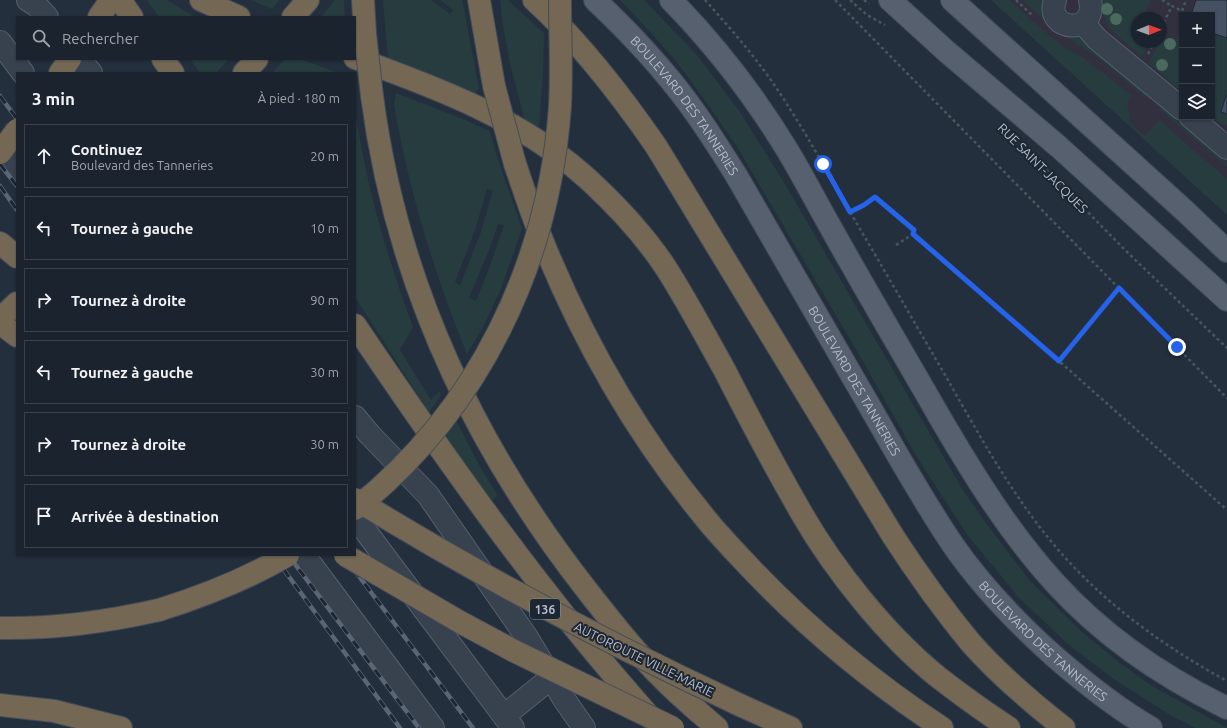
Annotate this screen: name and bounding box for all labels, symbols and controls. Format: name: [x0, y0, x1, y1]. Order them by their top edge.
north arrow: [1131, 12, 1167, 48]
map controls: [1179, 12, 1215, 120]
button: +: [1179, 12, 1215, 48]
search box: [16, 16, 356, 60]
icon: search: [30, 27, 52, 49]
text: Rechercher: [62, 30, 139, 47]
street label: BOULEVARD DES TANNERIES: [628, 33, 741, 178]
button: −: [1179, 48, 1215, 84]
button: layers: [1179, 84, 1215, 120]
text: 3 min: [32, 89, 75, 108]
text: À pied · 180 m: [258, 91, 340, 105]
street label: RUE SAINT-JACQUES: [995, 120, 1091, 217]
text: Continuez: [71, 141, 142, 158]
icon: ahead: [33, 145, 55, 167]
text: 20 m: [310, 149, 339, 163]
route start: [814, 155, 832, 173]
text: Boulevard des Tanneries: [71, 158, 213, 172]
icon: left: [33, 217, 55, 239]
text: Tournez à gauche: [71, 220, 194, 237]
text: 10 m: [310, 221, 339, 235]
icon: right: [33, 289, 55, 311]
text: Tournez à droite: [71, 292, 186, 309]
text: 90 m: [310, 293, 339, 307]
street label: BOULEVARD DES TANNERIES: [806, 303, 903, 458]
route end: [1168, 338, 1186, 356]
icon: left: [33, 361, 55, 383]
text: Tournez à gauche: [71, 364, 194, 381]
text: 30 m: [310, 365, 339, 379]
icon: right: [33, 433, 55, 455]
text: Tournez à droite: [71, 436, 186, 453]
text: 30 m: [310, 437, 339, 451]
icon: arrive: [33, 505, 55, 527]
text: Arrivée à destination: [71, 508, 219, 525]
street label: BOULEVARD DES TANNERIES: [976, 578, 1110, 704]
road number: 136: [530, 599, 560, 619]
street label: AUTOROUTE VILLE-MARIE: [572, 619, 716, 699]

